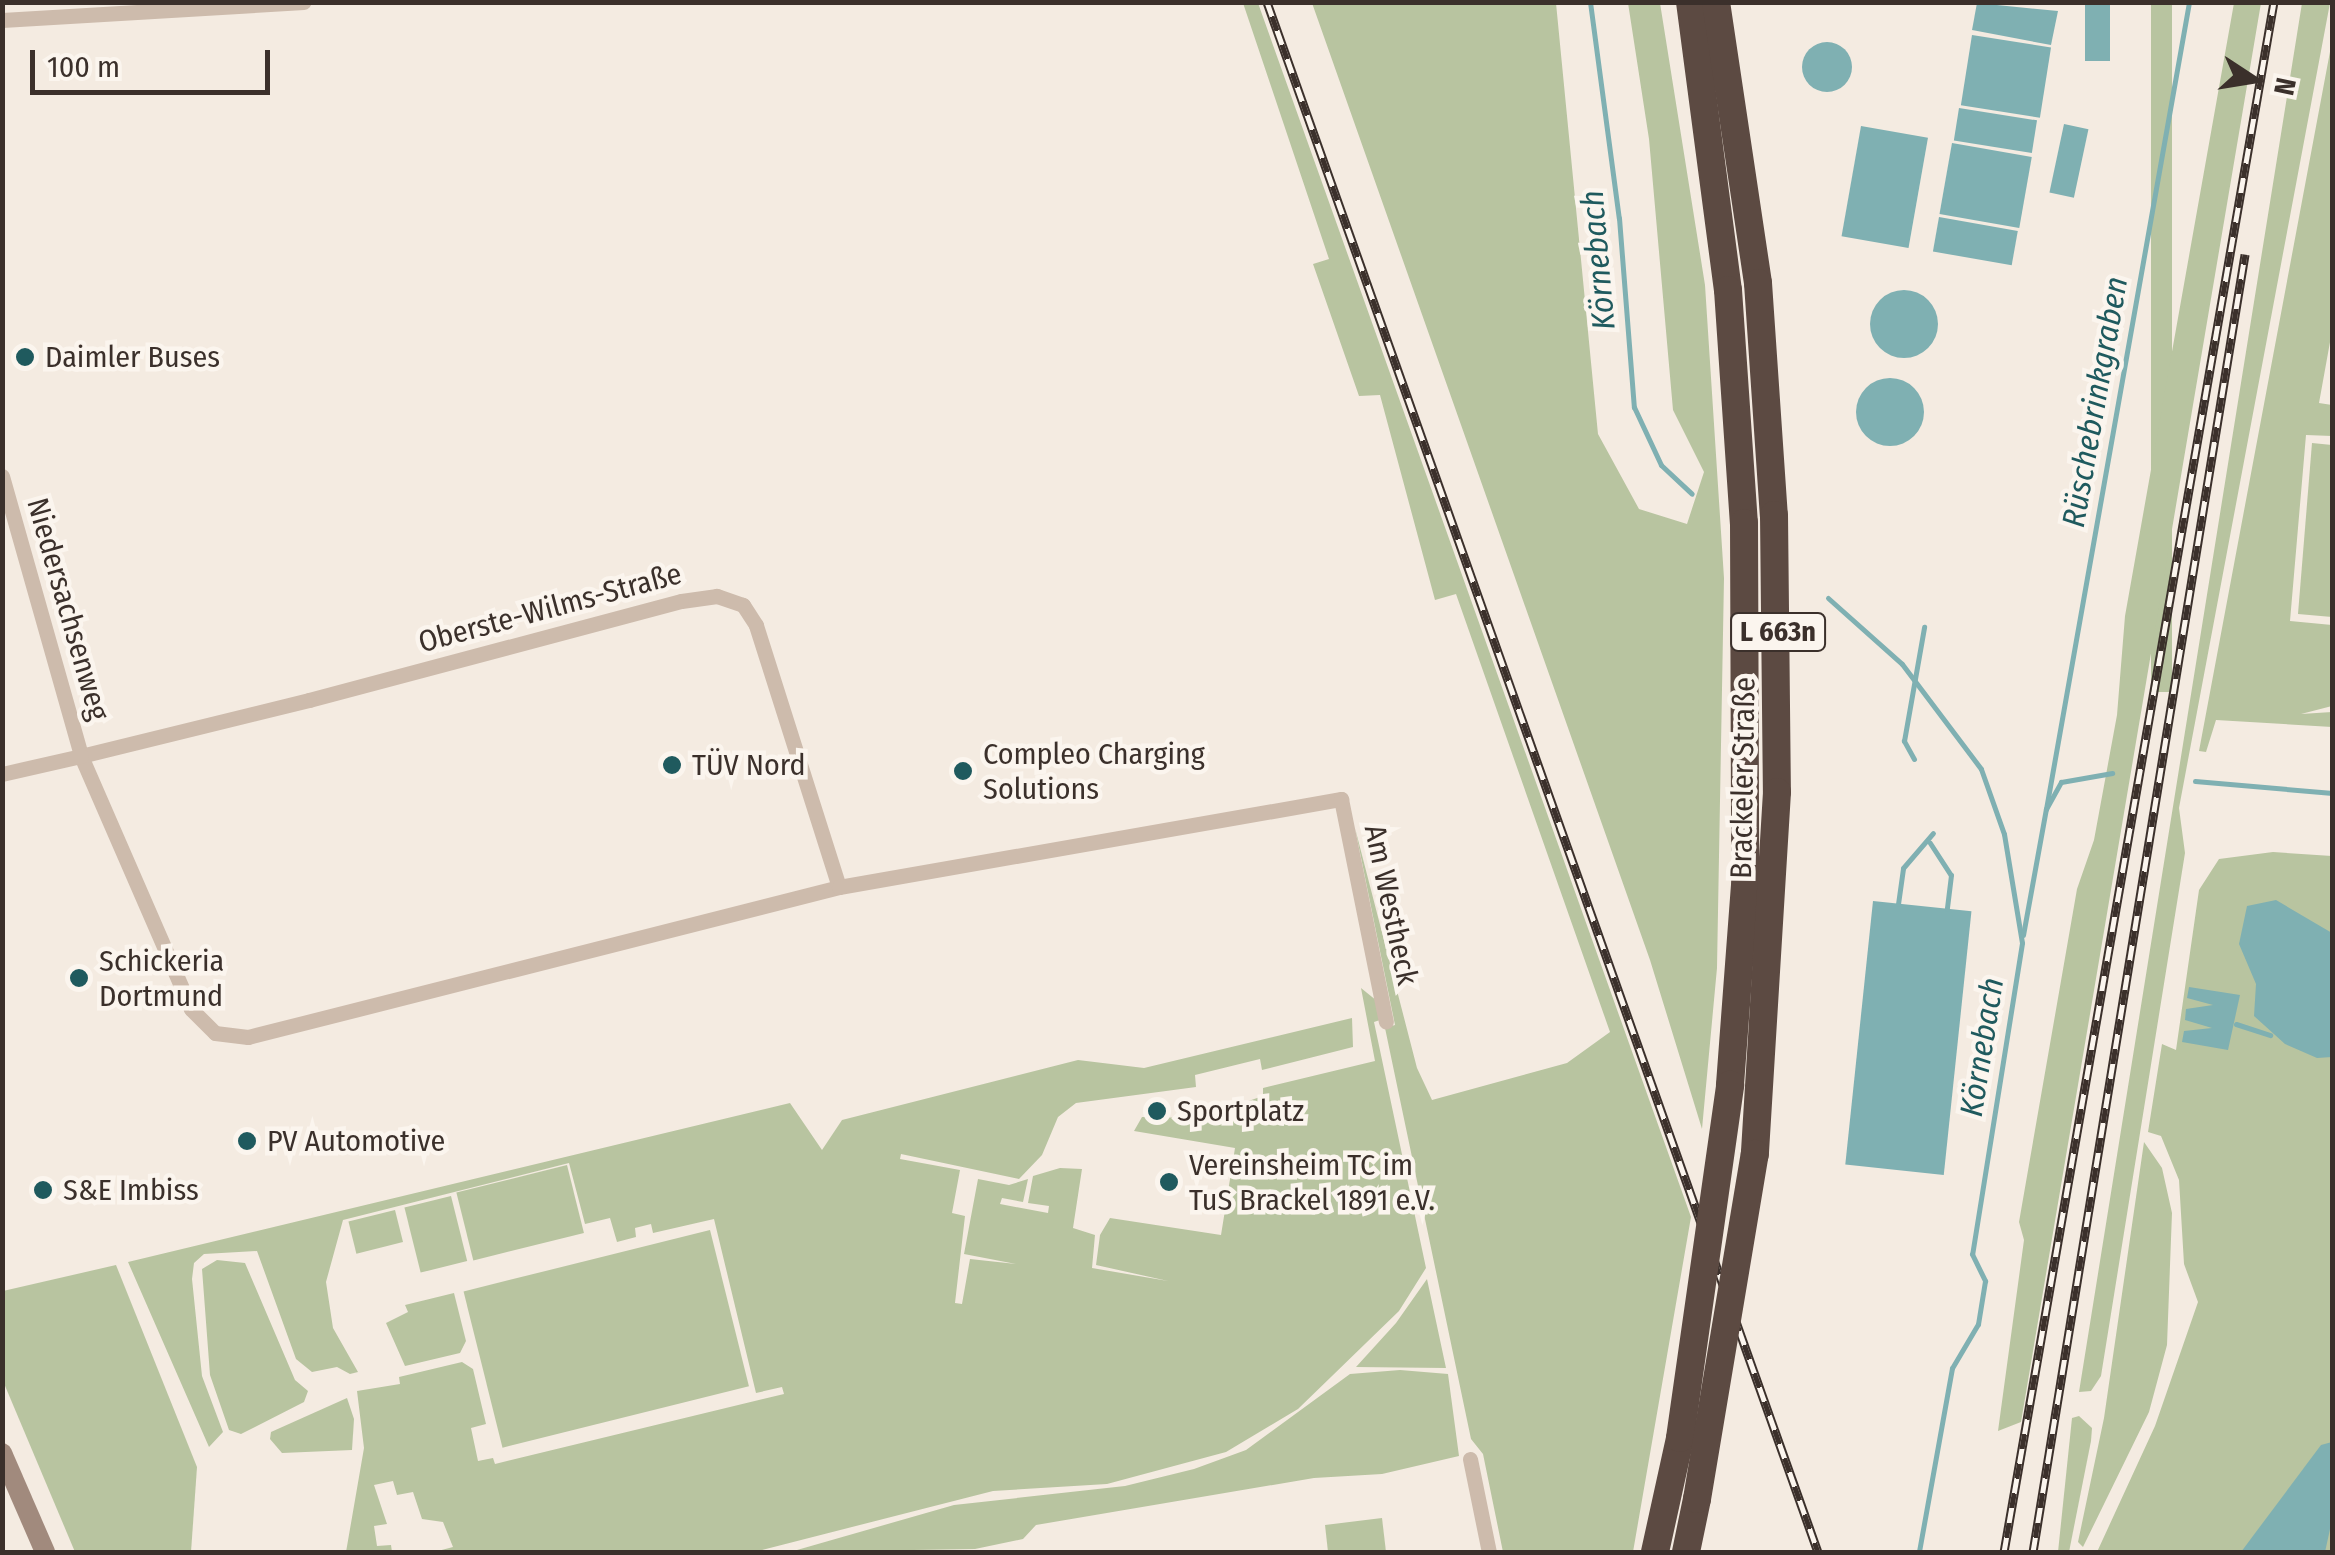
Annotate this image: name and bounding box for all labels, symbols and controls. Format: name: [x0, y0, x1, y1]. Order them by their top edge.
scale bar: [35, 30, 275, 92]
north arrow: [2205, 30, 2305, 130]
text: 100 m: [47, 49, 120, 85]
text: N: [2267, 75, 2303, 98]
water label: Körnebach: [1573, 189, 1623, 331]
water label: Rüschebrinkgraben: [2054, 274, 2136, 530]
place label: Daimler Buses: [45, 339, 220, 375]
marker: Daimler Buses: [14, 346, 36, 368]
street label: Niedersachsenweg: [19, 494, 117, 724]
street label: Oberste-Wilms-Straße: [414, 556, 686, 660]
road number: L 663n: [1728, 609, 1828, 655]
street label: Brackeler Straße: [1723, 677, 1763, 879]
place label: Compleo Charging Solutions: [983, 736, 1205, 806]
place label: TÜV Nord: [692, 747, 806, 783]
marker: TÜV Nord: [661, 754, 683, 776]
marker: Compleo Charging Solutions: [952, 760, 974, 782]
street label: Am Westheck: [1356, 822, 1426, 988]
place label: Schickeria Dortmund: [99, 943, 224, 1014]
marker: Schickeria Dortmund: [68, 967, 90, 989]
water label: Körnebach: [1952, 975, 2012, 1119]
place label: Sportplatz: [1177, 1093, 1304, 1129]
marker: Sportplatz: [1146, 1100, 1168, 1122]
place label: PV Automotive: [267, 1123, 445, 1159]
marker: PV Automotive: [236, 1130, 258, 1152]
place label: Vereinsheim TC im TuS Brackel 1891 e.V.: [1189, 1147, 1435, 1218]
marker: Vereinsheim TC im TuS Brackel 1891 e.V.: [1158, 1171, 1180, 1193]
place label: S&E Imbiss: [63, 1172, 199, 1208]
marker: S&E Imbiss: [32, 1179, 54, 1201]

